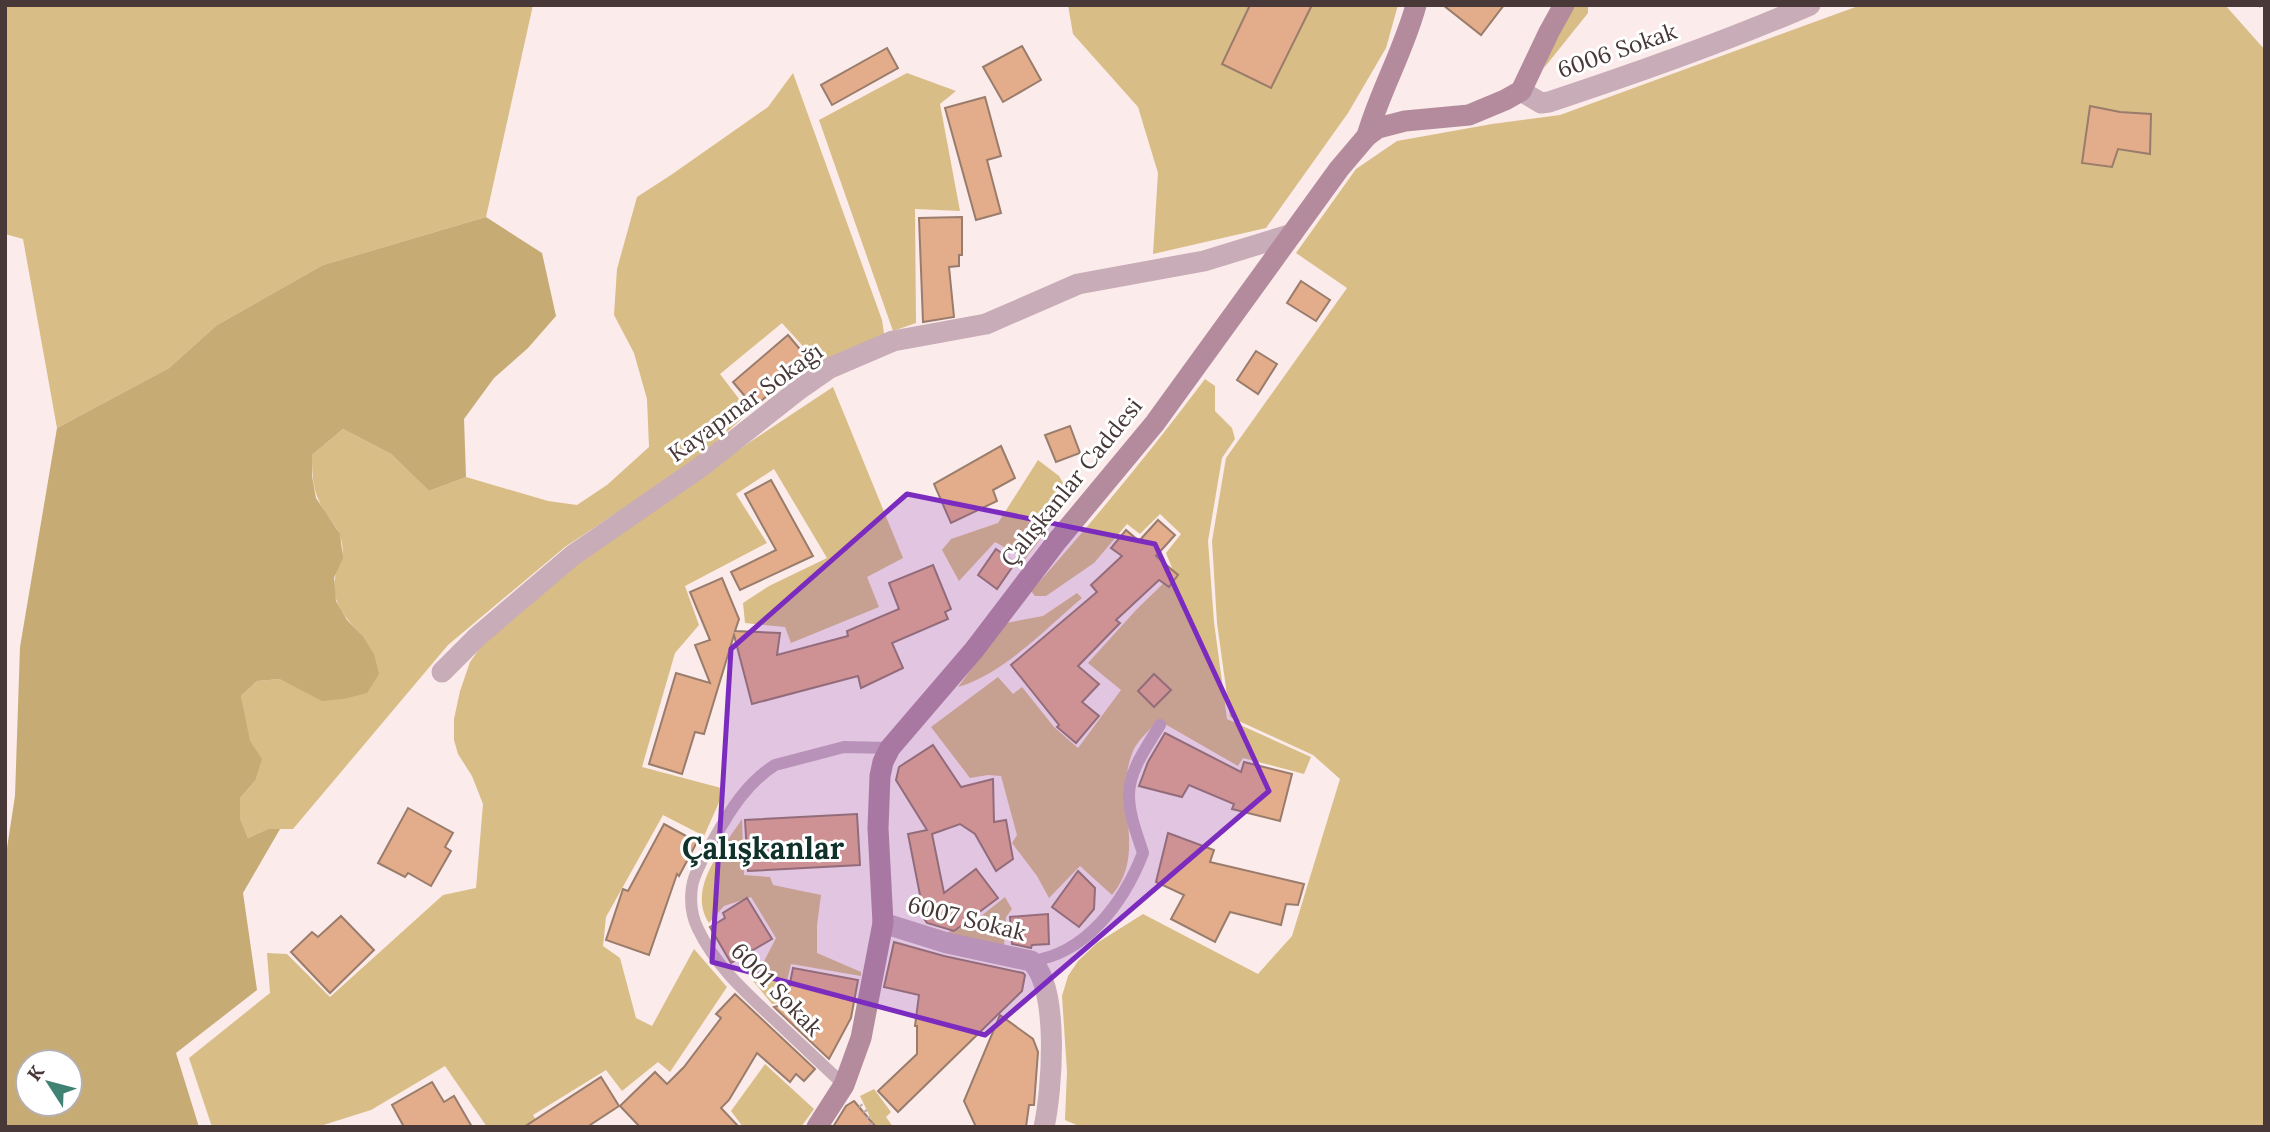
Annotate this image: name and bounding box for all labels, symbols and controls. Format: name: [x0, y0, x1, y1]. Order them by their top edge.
street label: 6006 Sokak: [1554, 16, 1681, 84]
street label: Kayapınar Sokağı: [662, 336, 828, 468]
street label: Çalışkanlar Caddesi: [994, 392, 1148, 572]
district label: Çalışkanlar: [682, 829, 845, 868]
street label: 6007 Sokak: [905, 889, 1030, 947]
street label: 6001 Sokak: [725, 936, 829, 1042]
north arrow: [14, 1048, 84, 1118]
text: K: [22, 1060, 49, 1086]

